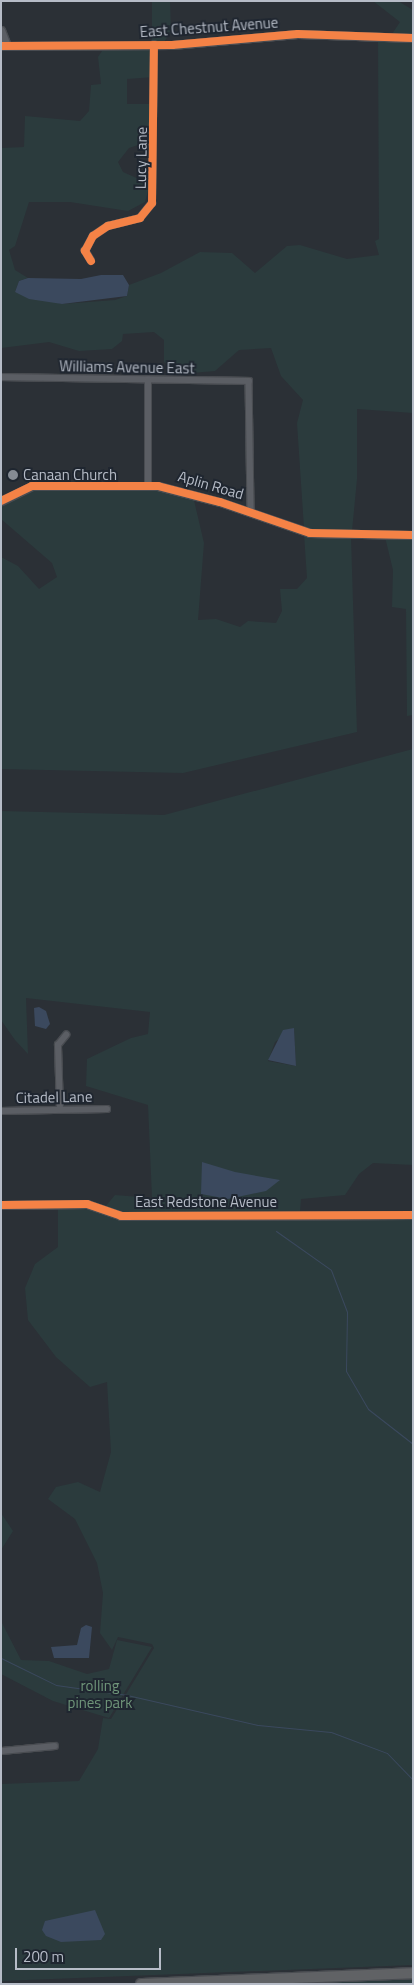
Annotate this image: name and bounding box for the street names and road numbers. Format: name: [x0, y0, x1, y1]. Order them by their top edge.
street label: East Chestnut Avenue: [139, 13, 279, 41]
street label: Lucy Lane: [131, 127, 151, 189]
street label: Williams Avenue East: [59, 357, 195, 377]
street label: Aplin Road: [176, 467, 246, 503]
street label: Citadel Lane: [15, 1087, 93, 1107]
street label: East Redstone Avenue: [135, 1193, 277, 1211]

